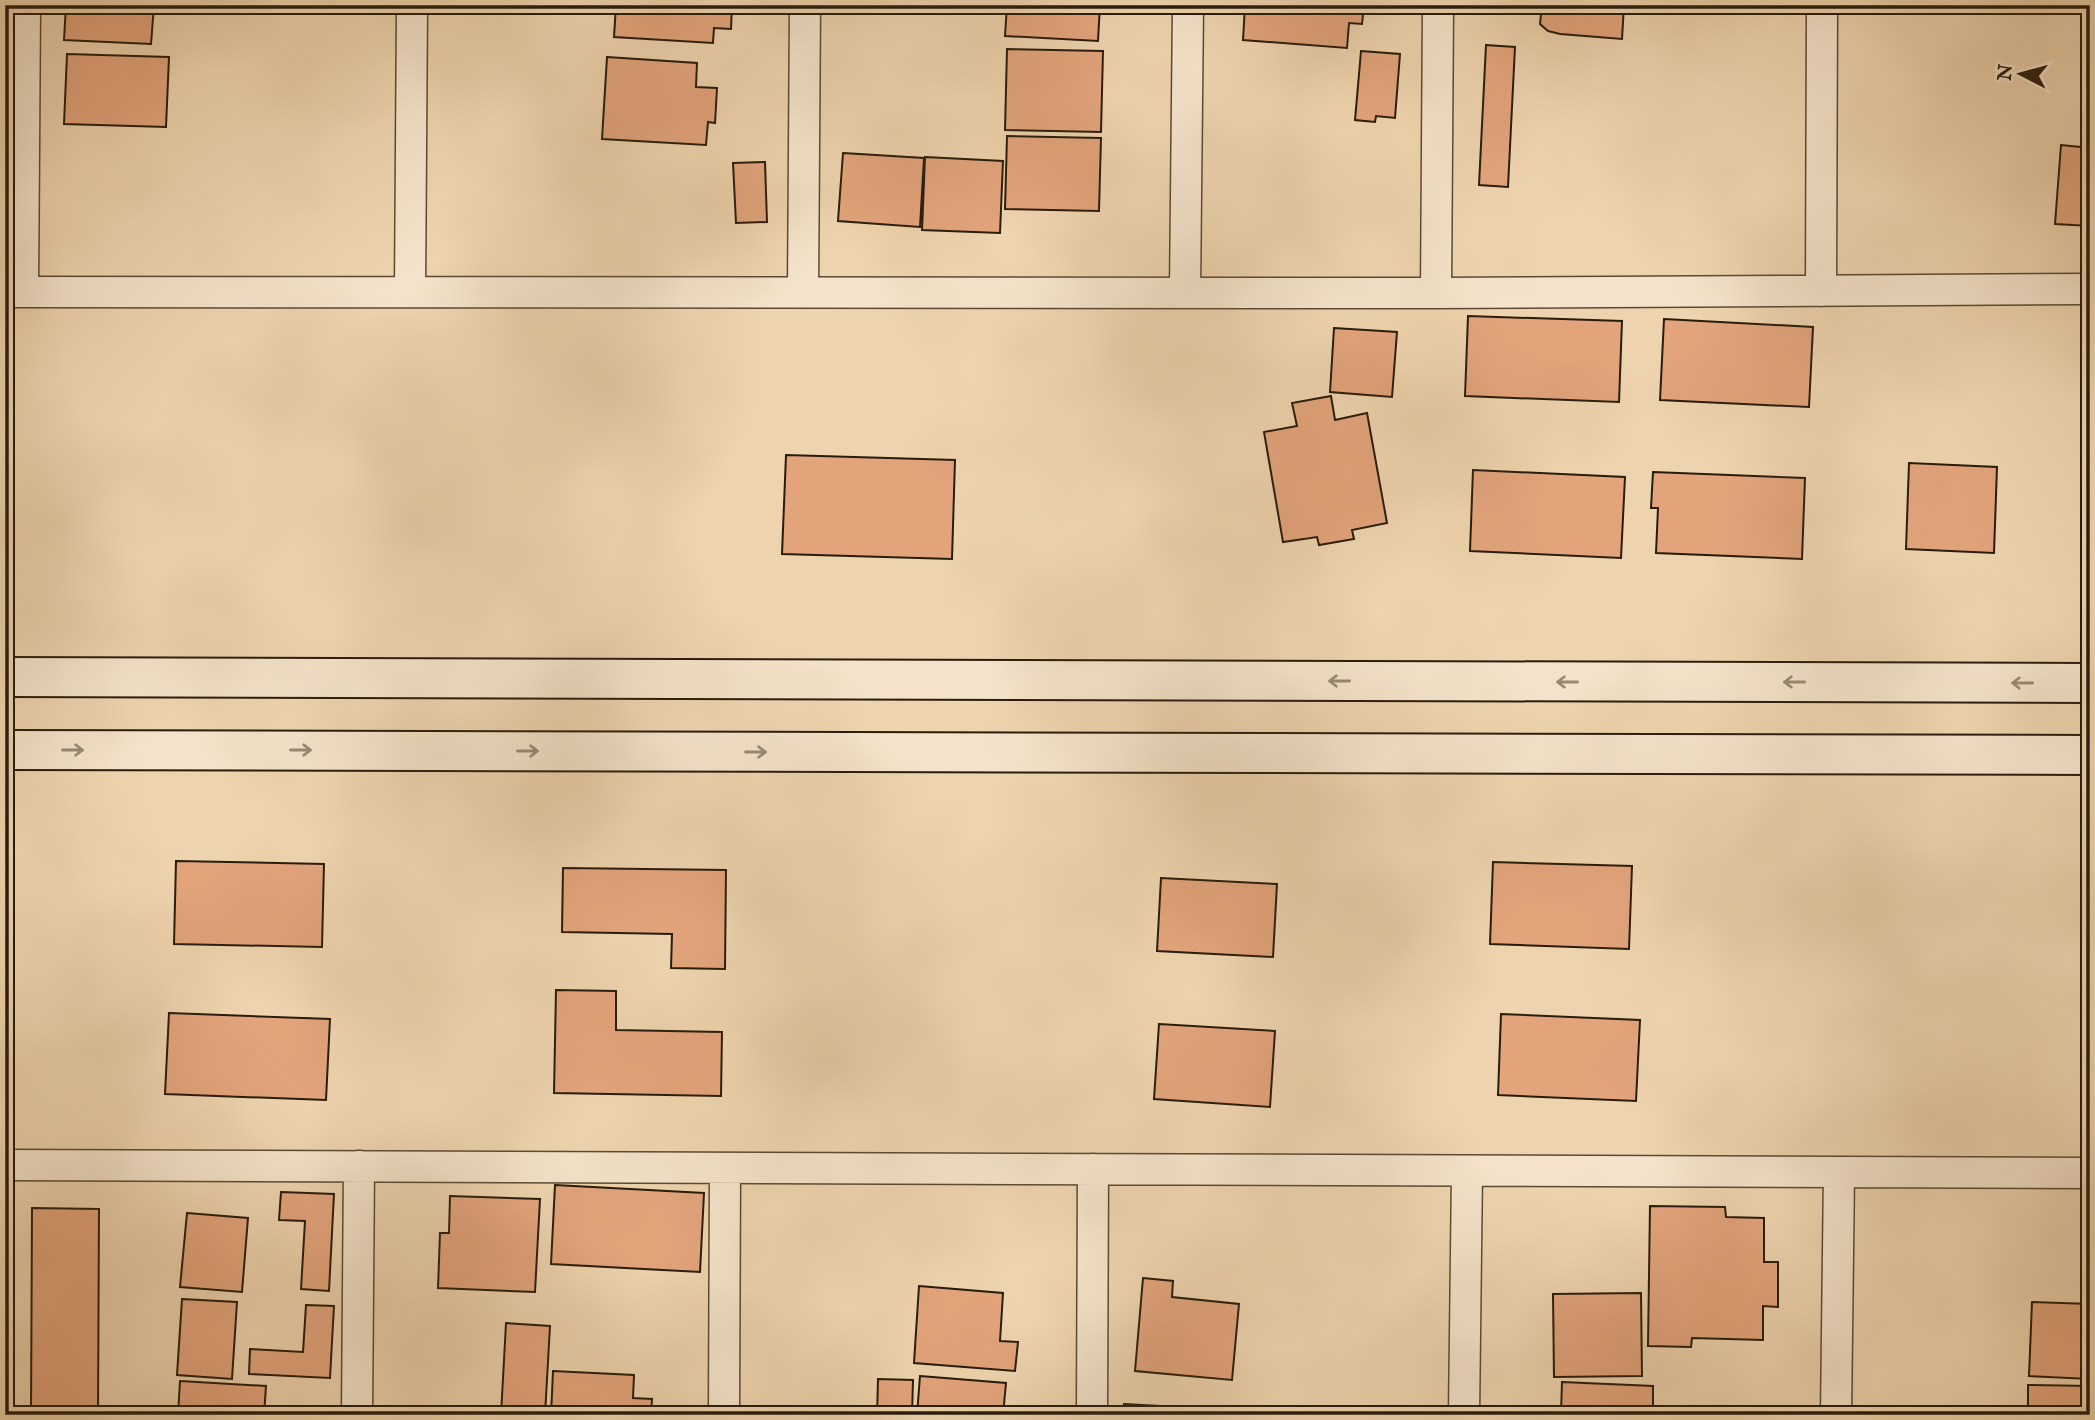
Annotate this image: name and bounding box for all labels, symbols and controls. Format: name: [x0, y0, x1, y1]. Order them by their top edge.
north arrow: [1986, 38, 2056, 108]
text: N: [1993, 62, 2019, 83]
one-way arrow: [1328, 674, 1351, 688]
one-way arrow: [1555, 675, 1578, 689]
one-way arrow: [1783, 675, 1806, 689]
one-way arrow: [2010, 676, 2033, 690]
one-way arrow: [62, 743, 85, 757]
one-way arrow: [289, 743, 312, 757]
one-way arrow: [517, 744, 540, 758]
one-way arrow: [744, 745, 767, 758]

